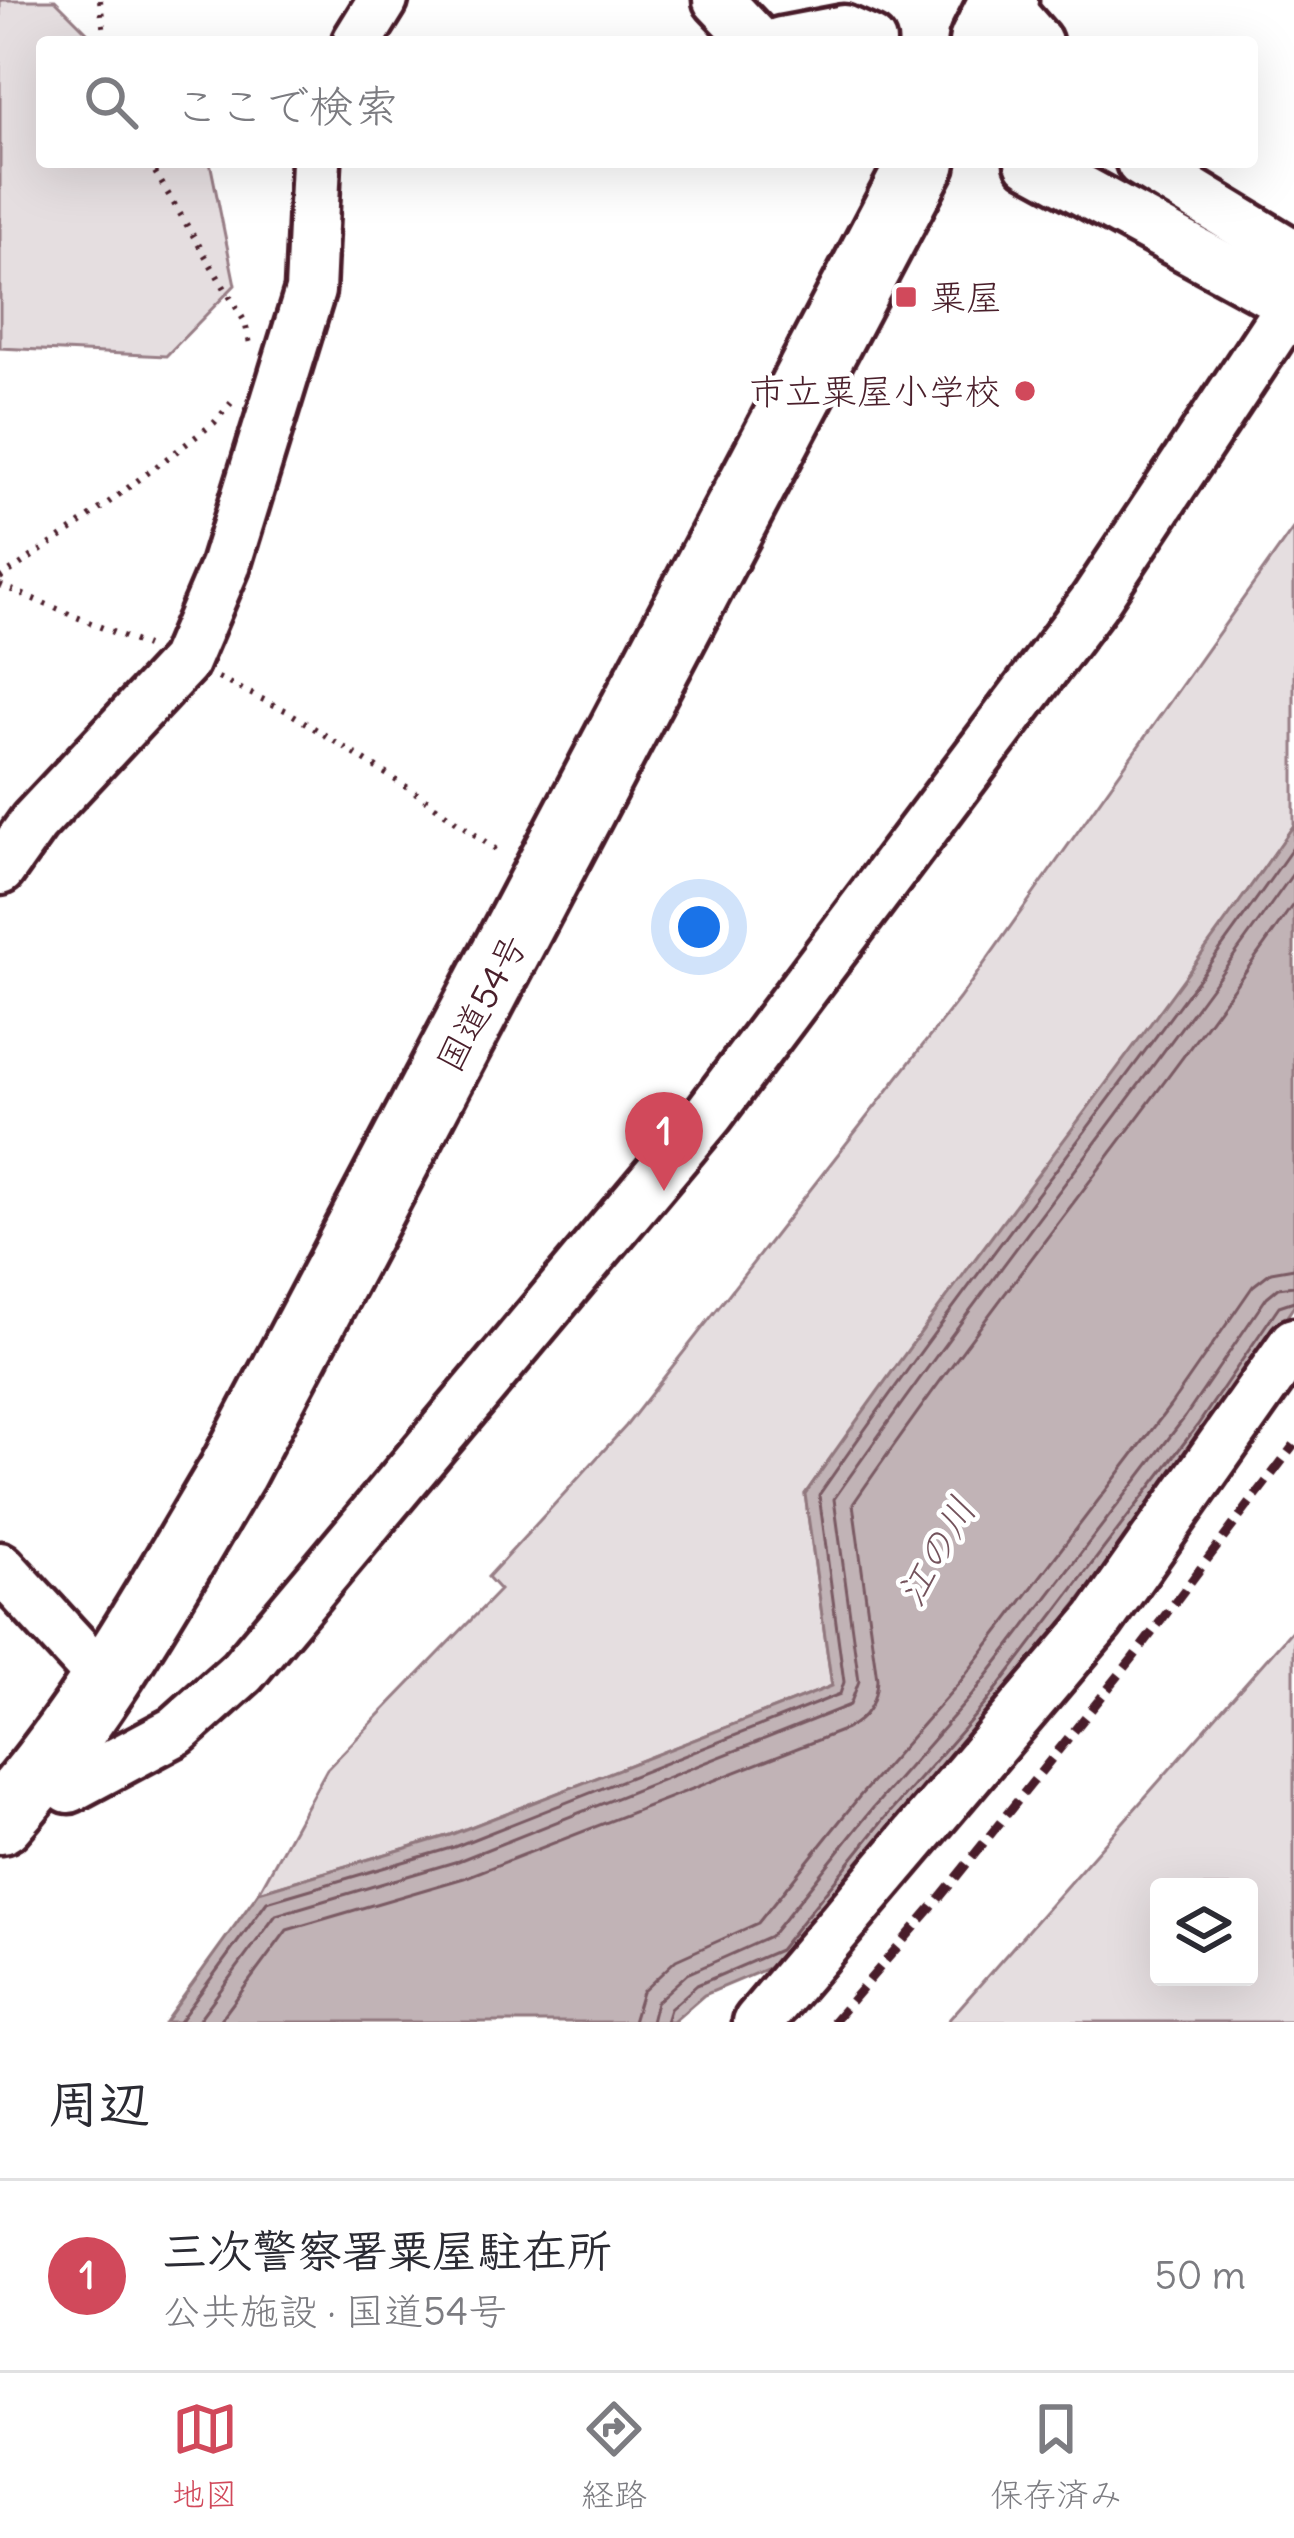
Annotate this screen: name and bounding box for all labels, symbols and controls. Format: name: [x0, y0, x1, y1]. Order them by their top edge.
search box: [36, 36, 1258, 168]
icon: search: [78, 69, 144, 135]
text: ここで検索: [174, 78, 399, 134]
place label: 粟屋: [930, 275, 1002, 320]
marker: 粟屋: [893, 284, 919, 310]
place label: 市立粟屋小学校: [749, 369, 1001, 414]
marker: 市立粟屋小学校: [1012, 378, 1038, 404]
your location: [669, 897, 729, 957]
street label: 国道54号: [426, 927, 536, 1080]
pin: 1: [625, 1092, 703, 1191]
water label: 江の川: [886, 1488, 987, 1614]
map controls: [1150, 1878, 1258, 1986]
button: layers: [1150, 1878, 1258, 1986]
text: 周辺: [48, 2072, 150, 2136]
text: 三次警察署粟屋駐在所: [162, 2223, 612, 2279]
text: 1: [79, 2251, 95, 2300]
text: 50 m: [1154, 2251, 1246, 2300]
text: 公共施設 · 国道54号: [162, 2287, 507, 2336]
tab: 地図: [172, 2396, 238, 2516]
tab: 経路: [581, 2396, 647, 2516]
tab: 保存済み: [990, 2396, 1122, 2516]

